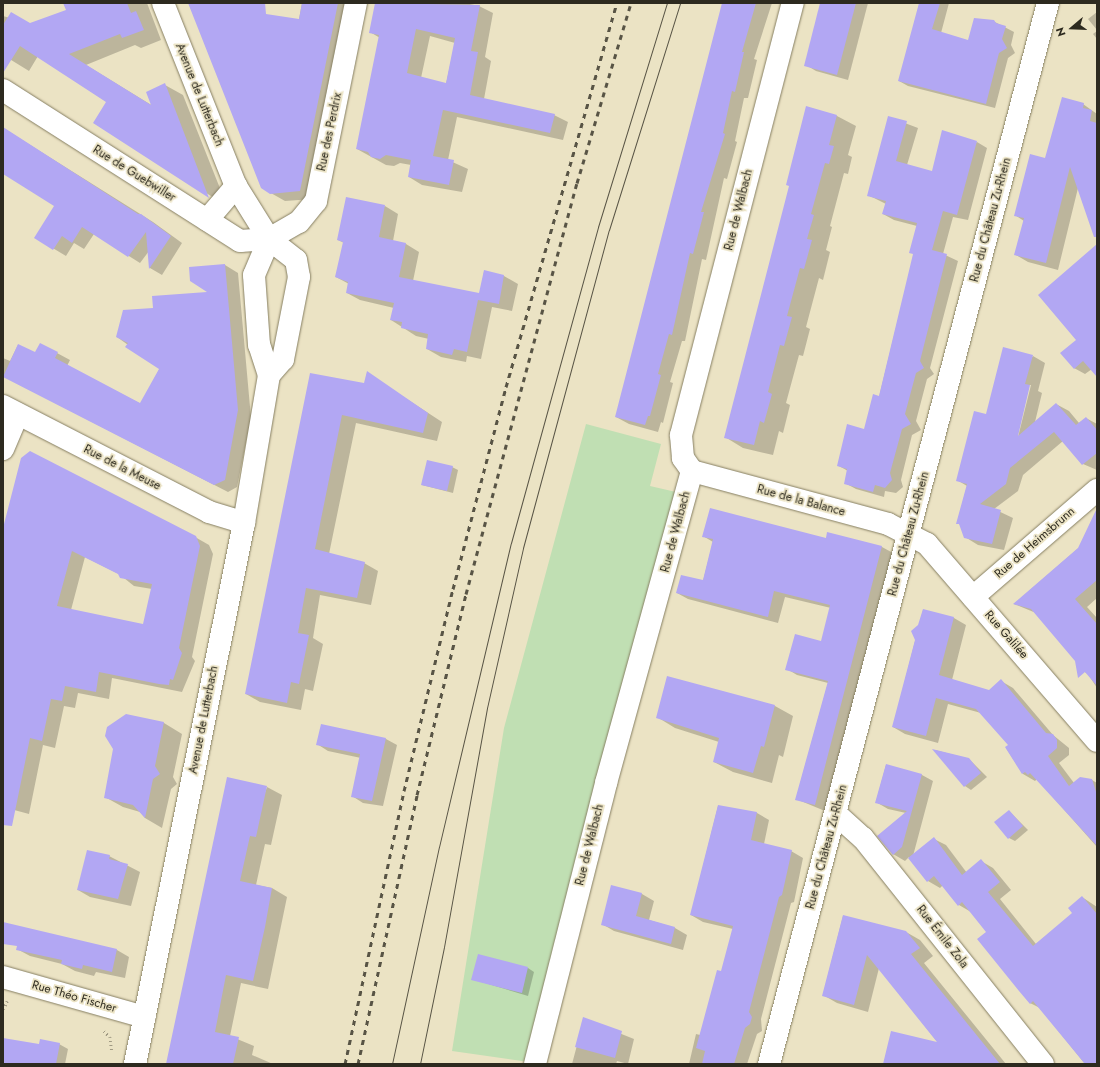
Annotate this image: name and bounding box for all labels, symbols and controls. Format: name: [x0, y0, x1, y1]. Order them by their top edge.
north arrow: [1052, 8, 1092, 48]
text: N: [1052, 25, 1070, 39]
street label: Avenue de Lutterbach: [172, 41, 226, 149]
street label: Rue des Perdrix: [315, 91, 345, 173]
street label: Rue de Guebwiller: [90, 143, 178, 205]
street label: Rue du Château Zu-Rhein: [967, 156, 1015, 284]
street label: Rue de Walbach: [722, 168, 756, 252]
street label: Rue de la Meuse: [81, 442, 163, 494]
street label: Rue du Château Zu-Rhein: [885, 470, 933, 598]
street label: Rue de la Balance: [755, 482, 847, 520]
street label: Rue de Walbach: [658, 490, 694, 574]
street label: Rue de Heimsbrunn: [992, 504, 1078, 582]
street label: Rue Galilée: [981, 608, 1031, 662]
street label: Avenue de Lutterbach: [186, 665, 222, 775]
street label: Rue du Château Zu-Rhein: [803, 783, 851, 911]
street label: Rue de Walbach: [573, 803, 607, 887]
street label: Rue Émile Zola: [913, 903, 971, 971]
street label: Rue Théo Fischer: [30, 978, 118, 1016]

